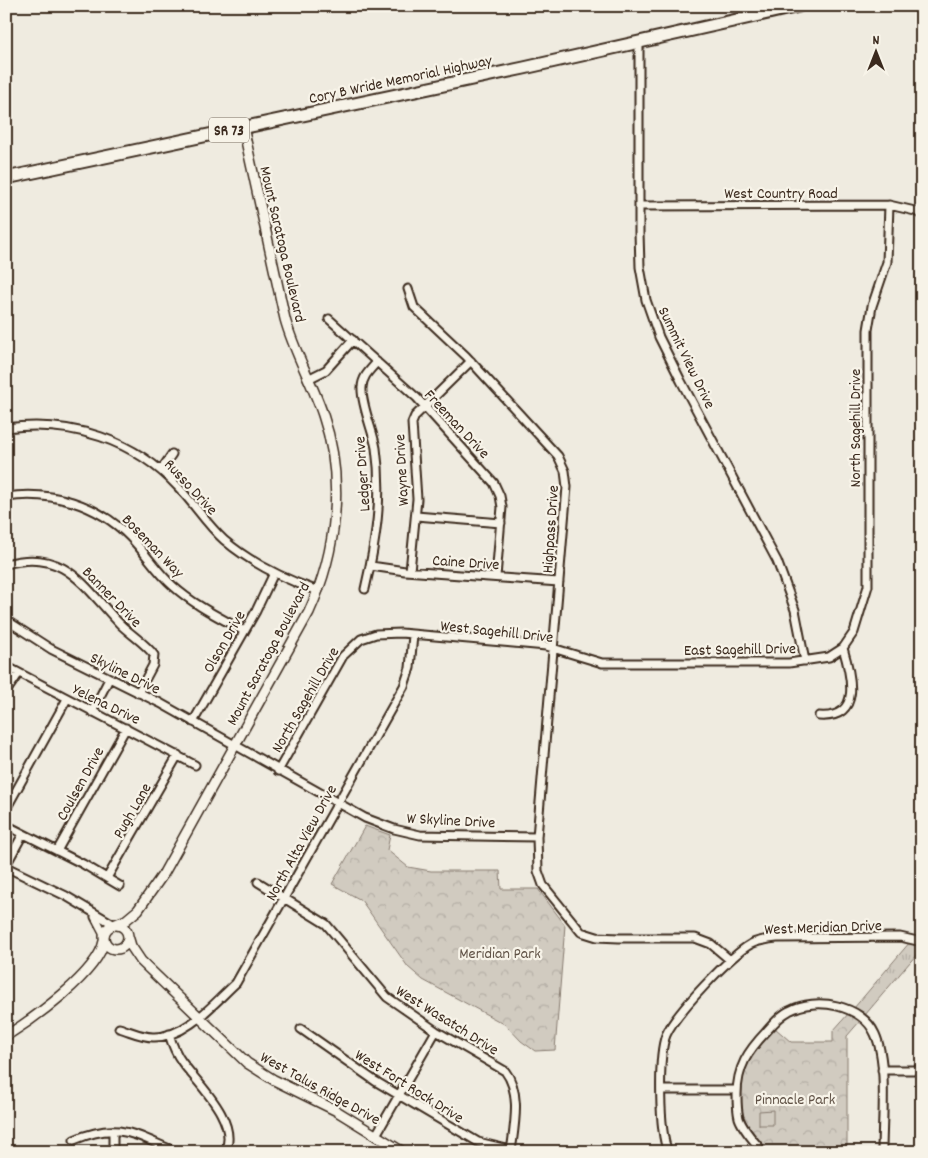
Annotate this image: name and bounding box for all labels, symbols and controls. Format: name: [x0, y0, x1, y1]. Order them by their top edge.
north arrow: [850, 28, 900, 78]
text: N: [873, 31, 880, 51]
street label: Cory B Wride Memorial Highway: [307, 50, 495, 111]
road number: SR 73: [209, 118, 249, 142]
street label: Mount Saratoga Boulevard: [252, 164, 311, 325]
street label: West Country Road: [724, 183, 838, 206]
street label: Summit View Drive: [651, 303, 720, 413]
street label: North Sagehill Drive: [845, 369, 868, 487]
street label: Freeman Drive: [418, 385, 494, 465]
street label: Wayne Drive: [389, 433, 416, 506]
street label: Ledger Drive: [349, 435, 378, 512]
street label: Russo Drive: [158, 454, 222, 521]
street label: Highpass Drive: [537, 484, 566, 574]
street label: Boseman Way: [116, 510, 189, 584]
street label: Caine Drive: [431, 550, 500, 577]
street label: Banner Drive: [76, 562, 146, 634]
street label: Mount Saratoga Boulevard: [222, 578, 317, 730]
street label: Olson Drive: [198, 607, 252, 678]
street label: West Sagehill Drive: [439, 615, 554, 650]
street label: East Sagehill Drive: [684, 638, 796, 663]
street label: North Sagehill Drive: [266, 643, 346, 757]
street label: Skyline Drive: [86, 647, 164, 701]
street label: Yelena Drive: [68, 679, 144, 732]
street label: Coulsen Drive: [51, 743, 111, 825]
street label: Pugh Lane: [108, 779, 158, 843]
street label: North Alta View Drive: [261, 781, 344, 906]
street label: W Skyline Drive: [406, 808, 496, 835]
street label: West Meridian Drive: [764, 915, 882, 942]
park label: Meridian Park: [459, 943, 541, 966]
street label: West Wasatch Drive: [391, 980, 503, 1062]
street label: West Fort Rock Drive: [350, 1044, 468, 1130]
street label: West Talus Ridge Drive: [255, 1047, 384, 1132]
park label: Pinnacle Park: [755, 1089, 835, 1112]

